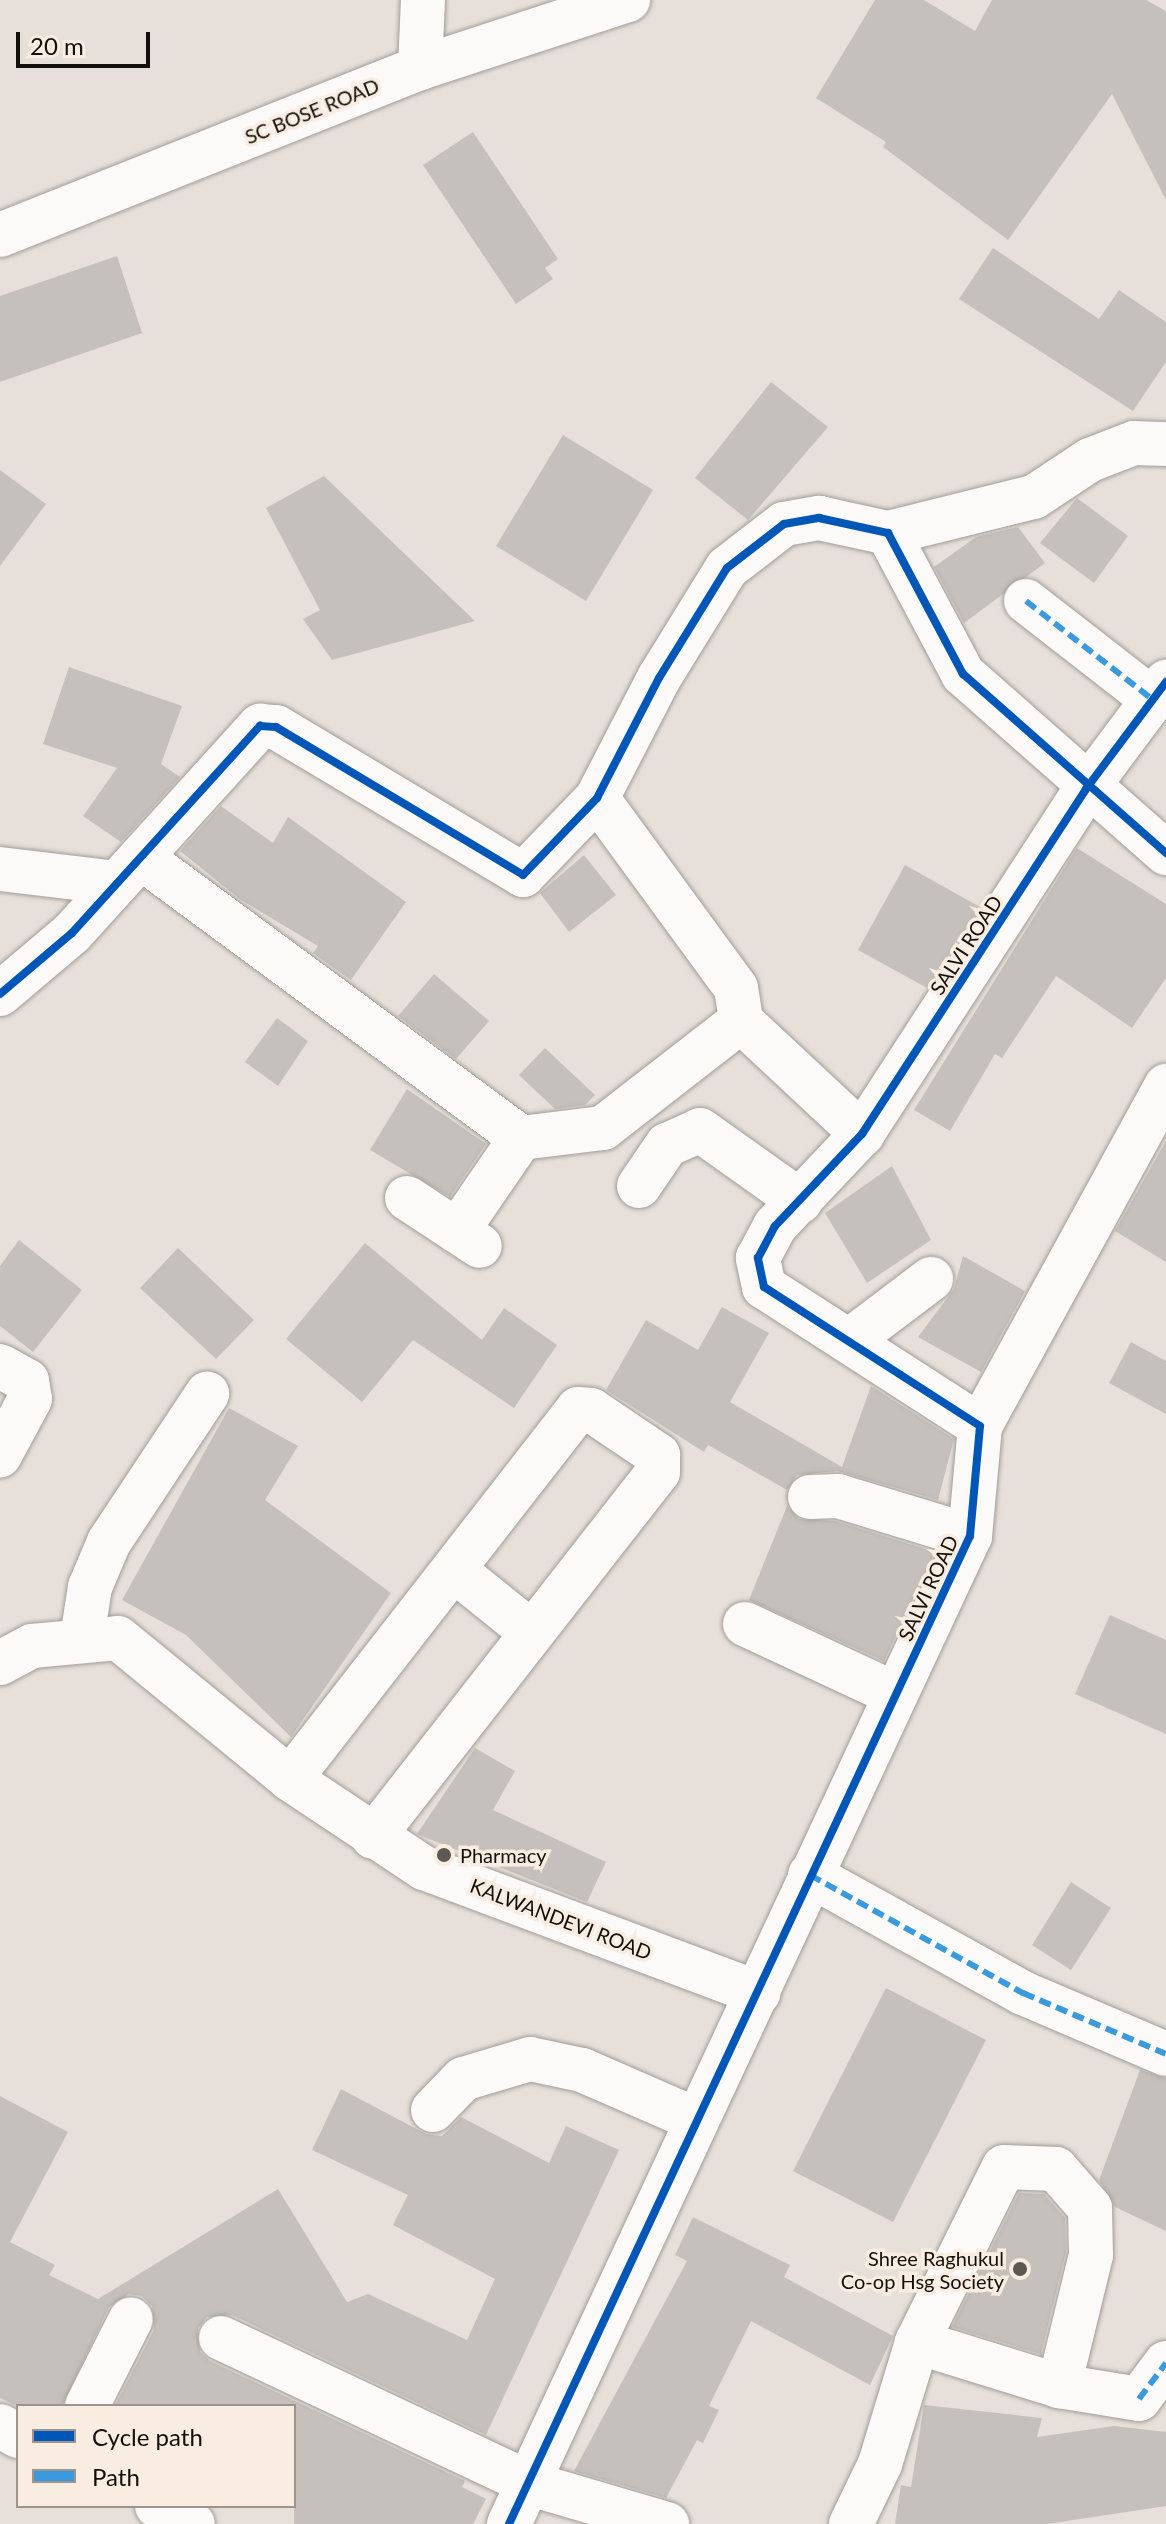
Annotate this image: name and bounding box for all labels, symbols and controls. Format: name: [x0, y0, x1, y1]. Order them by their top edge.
scale bar: [20, 16, 154, 66]
text: 20 m: [30, 31, 84, 60]
street label: SC BOSE ROAD: [241, 73, 383, 149]
street label: SALVI ROAD: [925, 891, 1007, 999]
street label: SALVI ROAD: [893, 1531, 963, 1645]
place label: Pharmacy: [460, 1843, 547, 1867]
marker: Pharmacy: [435, 1846, 453, 1864]
street label: KALWANDEVI ROAD: [467, 1873, 655, 1965]
place label: Shree Raghukul Co-op Hsg Society: [841, 2246, 1004, 2293]
marker: Shree Raghukul Co-op Hsg Society: [1011, 2260, 1029, 2278]
legend: [16, 2404, 296, 2508]
text: Cycle path: [92, 2422, 203, 2451]
text: Path: [92, 2462, 140, 2491]

